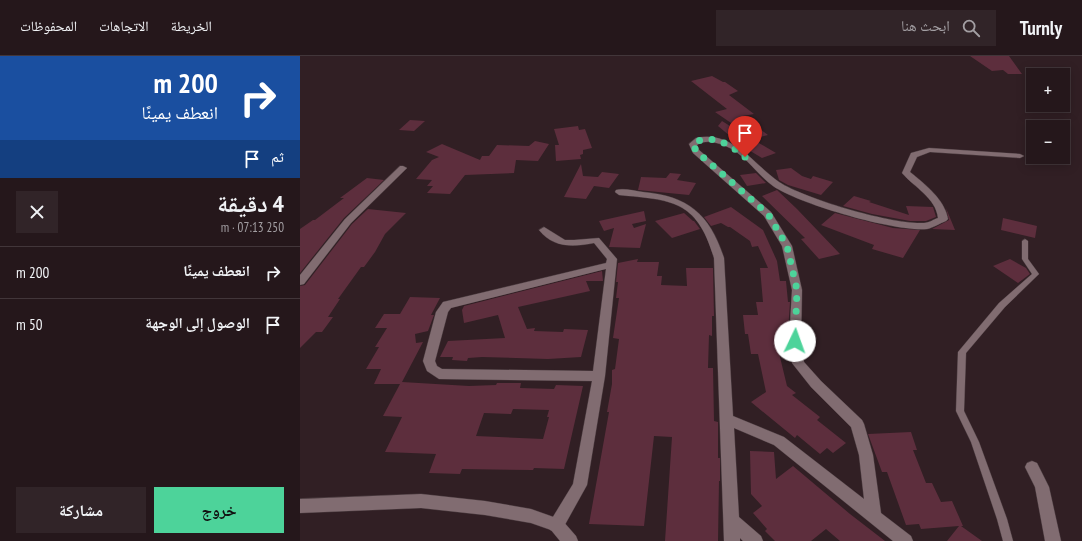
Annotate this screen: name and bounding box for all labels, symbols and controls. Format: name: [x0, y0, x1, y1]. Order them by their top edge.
search box: [716, 10, 996, 46]
text: ابحث هنا: [901, 16, 950, 35]
text: Turnly: [1020, 16, 1062, 40]
text: المحفوظات: [20, 17, 77, 35]
text: الاتجاهات: [99, 17, 149, 35]
text: الخريطة: [171, 17, 212, 35]
icon: search: [960, 17, 982, 39]
text: 200 m: [154, 64, 218, 101]
map controls: [1026, 68, 1070, 164]
button: +: [1026, 68, 1070, 112]
icon: right: [232, 72, 284, 124]
text: انعطف يمينًا: [142, 101, 218, 124]
pin: [728, 116, 762, 157]
button: −: [1026, 120, 1070, 164]
icon: arrive: [734, 122, 756, 144]
text: ثم: [271, 147, 284, 166]
icon: arrive: [241, 148, 263, 170]
text: 4 دقيقة: [217, 188, 284, 219]
button: close: [16, 191, 58, 233]
text: 250 m · 07:13: [221, 219, 284, 236]
text: انعطف يمينًا: [183, 261, 250, 280]
icon: right: [262, 262, 284, 284]
text: 200 m: [16, 263, 49, 282]
text: الوصول إلى الوجهة: [145, 313, 250, 332]
icon: arrive: [262, 314, 284, 336]
text: 50 m: [16, 315, 42, 334]
position arrow: [774, 320, 816, 362]
button: مشاركة: [16, 487, 146, 533]
button: خروج: [154, 487, 284, 533]

